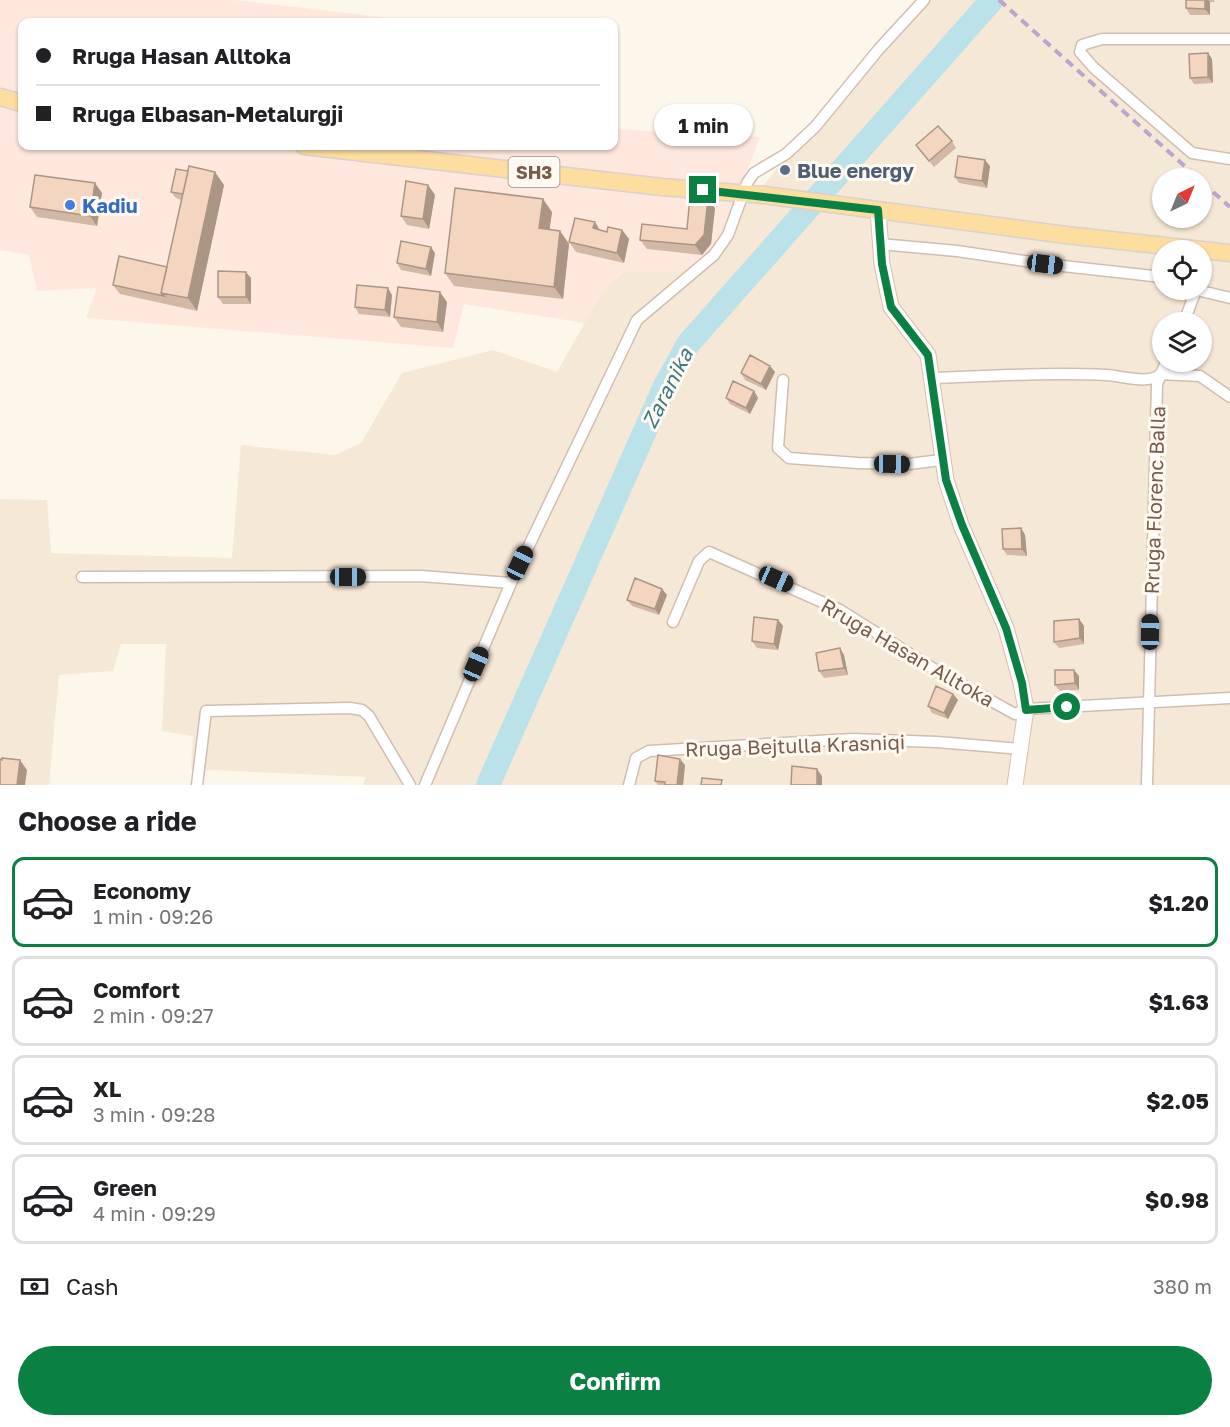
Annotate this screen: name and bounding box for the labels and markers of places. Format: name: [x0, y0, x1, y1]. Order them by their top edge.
place label: Blue energy: [797, 158, 914, 182]
marker: Blue energy: [778, 163, 792, 177]
place label: Kadiu: [82, 193, 138, 217]
marker: Kadiu: [63, 198, 77, 212]

